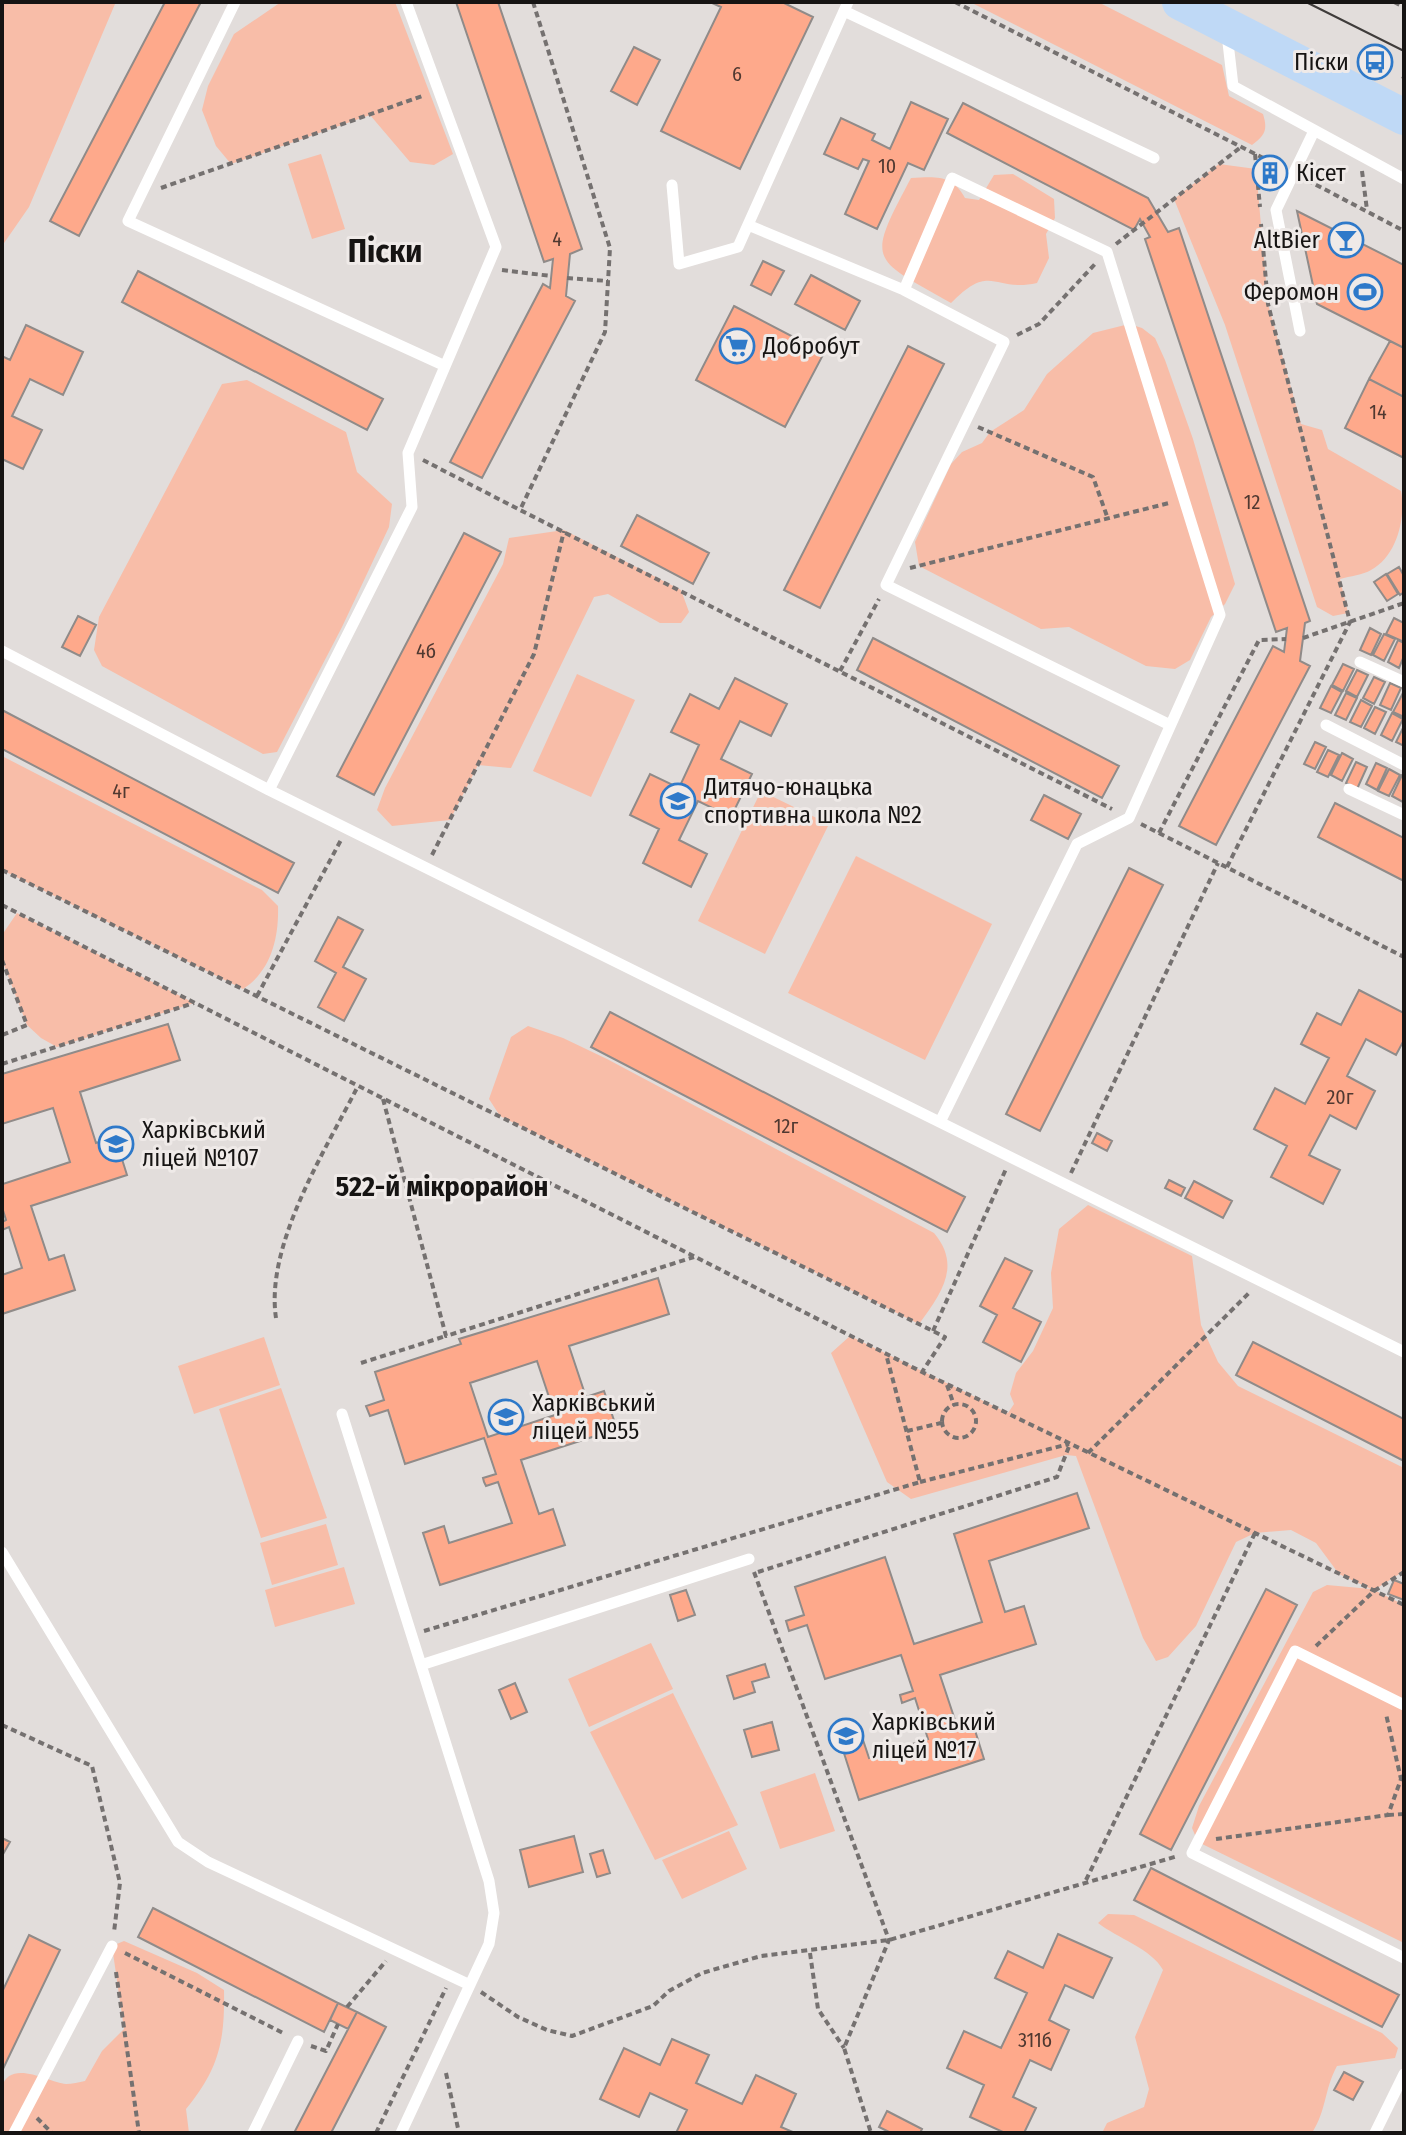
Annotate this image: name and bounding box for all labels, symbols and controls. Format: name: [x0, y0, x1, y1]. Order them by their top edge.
bus stop icon: Піски: [1356, 43, 1394, 81]
place label: Піски: [1294, 48, 1349, 76]
house number: 6: [732, 62, 742, 86]
house number: 10: [878, 154, 896, 178]
building icon: Кісет: [1251, 154, 1289, 192]
place label: Кісет: [1296, 159, 1346, 187]
bar icon: AltBier: [1327, 221, 1365, 259]
place label: AltBier: [1254, 226, 1321, 254]
house number: 4: [552, 227, 562, 251]
district label: Піски: [348, 232, 422, 270]
sports icon: Феромон: [1346, 273, 1384, 311]
place label: Феромон: [1244, 278, 1339, 306]
supermarket icon: Добробут: [718, 327, 756, 365]
place label: Добробут: [762, 332, 860, 360]
house number: 14: [1369, 400, 1387, 424]
house number: 12: [1244, 490, 1260, 514]
house number: 4б: [416, 639, 436, 663]
place label: Дитячо-юнацька спортивна школа №2: [703, 773, 922, 829]
house number: 4г: [112, 779, 130, 803]
school or university icon: Дитячо-юнацька спортивна школа №2: [659, 782, 697, 820]
house number: 20г: [1327, 1085, 1354, 1109]
house number: 12г: [774, 1114, 798, 1138]
place label: Харківський ліцей №107: [142, 1116, 266, 1172]
school or university icon: Харківський ліцей №107: [97, 1125, 135, 1163]
district label: 522-й мікрорайон: [336, 1170, 548, 1203]
place label: Харківський ліцей №55: [532, 1389, 656, 1445]
school or university icon: Харківський ліцей №55: [487, 1398, 525, 1436]
place label: Харківський ліцей №17: [872, 1708, 996, 1764]
school or university icon: Харківський ліцей №17: [827, 1717, 865, 1755]
house number: 311б: [1018, 2028, 1052, 2052]

